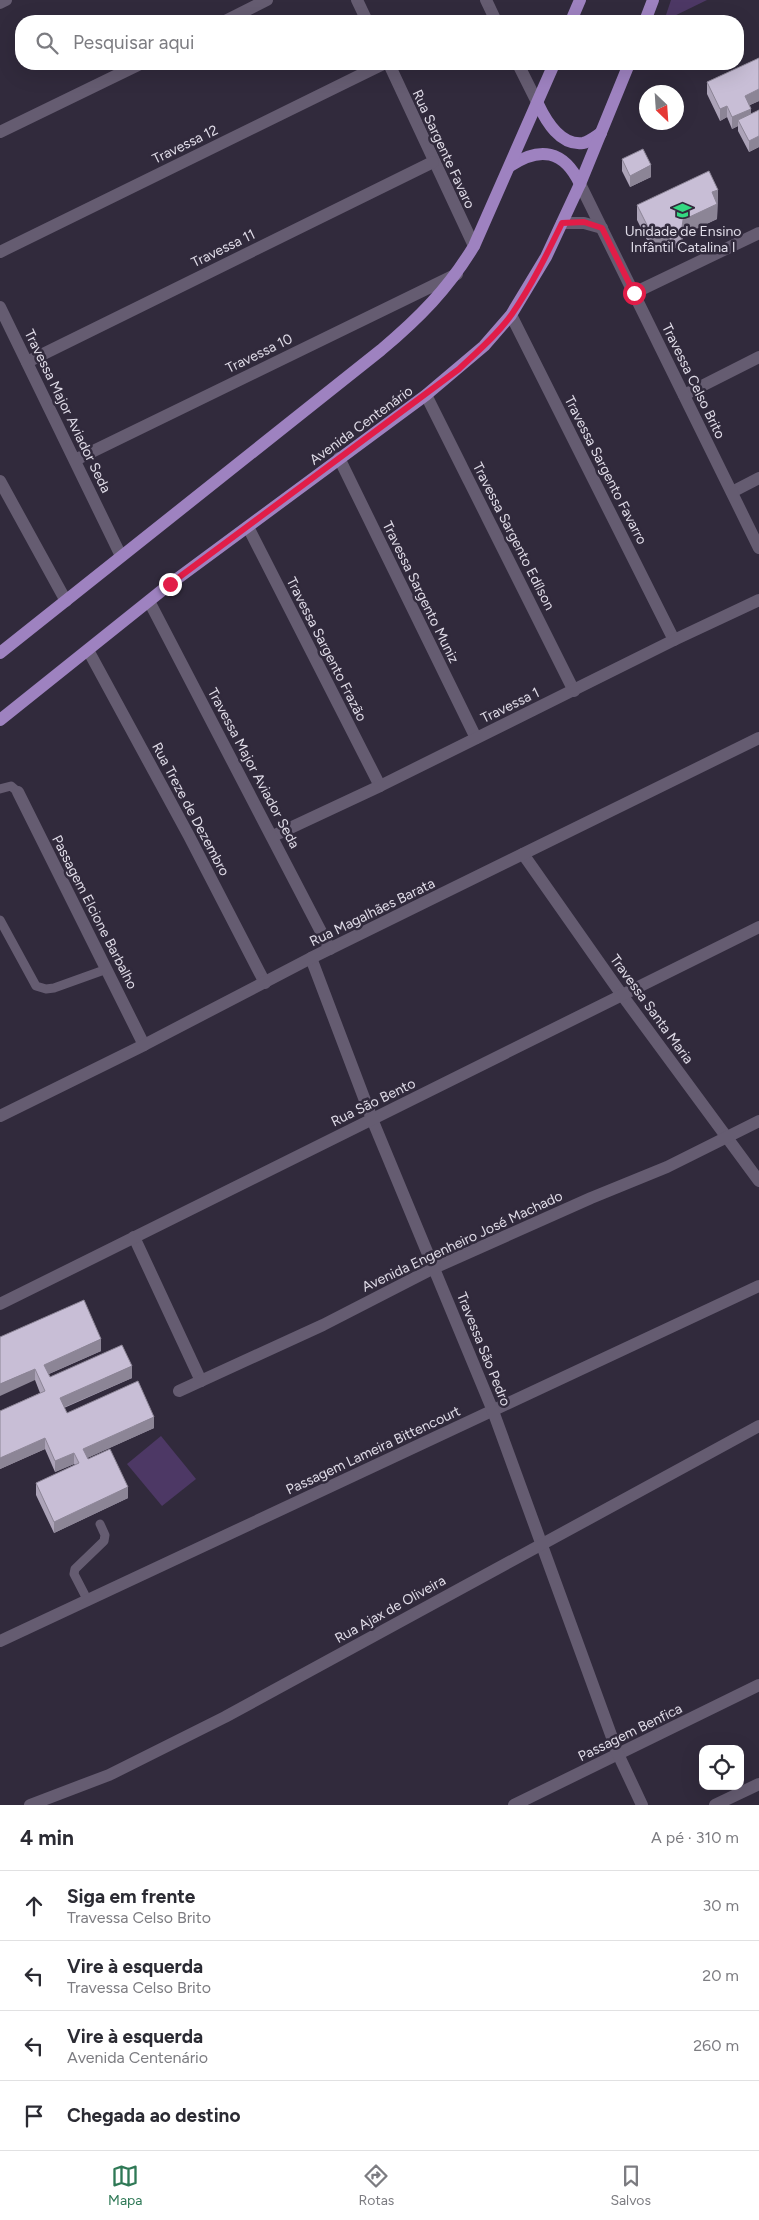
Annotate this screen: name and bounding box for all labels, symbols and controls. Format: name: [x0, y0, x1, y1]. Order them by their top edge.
search box: [15, 15, 744, 70]
icon: search: [33, 29, 61, 57]
text: Pesquisar aqui: [73, 31, 194, 54]
north arrow: [639, 85, 684, 130]
street label: Rua Sargente Favaro: [409, 87, 479, 211]
street label: Travessa 12: [150, 121, 221, 168]
school or university icon: Unidade de Ensino Infântil Catalina I: [673, 201, 693, 221]
place label: Unidade de Ensino Infântil Catalina I: [625, 223, 741, 256]
street label: Travessa 11: [189, 226, 258, 271]
route start: [623, 282, 646, 305]
street label: Travessa Celso Brito: [658, 321, 729, 442]
street label: Travessa Major Aviador Seda: [21, 327, 115, 496]
street label: Travessa 10: [223, 330, 295, 377]
street label: Avenida Centenário: [306, 382, 416, 469]
street label: Travessa Sargento Favarro: [561, 393, 650, 547]
street label: Travessa Sargento Edílson: [469, 460, 558, 613]
street label: Travessa Sargento Muniz: [379, 518, 462, 666]
route end: [159, 573, 182, 596]
street label: Travessa Sargento Frazão: [283, 574, 370, 724]
street label: Travessa 1: [478, 684, 542, 727]
street label: Travessa Major Aviador Seda: [204, 685, 303, 851]
street label: Rua Treze de Dezembro: [148, 740, 233, 879]
street label: Passagem Elcione Barbalho: [48, 832, 141, 992]
street label: Rua Magalhães Barata: [307, 875, 438, 950]
street label: Travessa Santa Maria: [606, 951, 697, 1067]
street label: Rua São Bento: [328, 1075, 418, 1130]
street label: Avenida Engenheiro José Machado: [359, 1187, 565, 1296]
street label: Travessa São Pedro: [453, 1290, 514, 1409]
street label: Passagem Lameira Bittencourt: [283, 1403, 463, 1498]
street label: Rua Ajax de Oliveira: [332, 1572, 449, 1647]
street label: Passagem Benfica: [575, 1700, 685, 1765]
map controls: [699, 1745, 744, 1790]
button: locate: [699, 1745, 744, 1790]
text: 4 min: [20, 1825, 74, 1850]
text: A pé · 310 m: [651, 1828, 739, 1847]
text: Siga em frente: [67, 1885, 195, 1908]
icon: ahead: [20, 1892, 48, 1920]
text: 30 m: [702, 1896, 739, 1915]
text: Travessa Celso Brito: [67, 1908, 211, 1927]
text: Vire à esquerda: [67, 1955, 203, 1978]
icon: left: [20, 1962, 48, 1990]
text: 20 m: [702, 1966, 739, 1985]
text: Travessa Celso Brito: [67, 1978, 211, 1997]
text: Vire à esquerda: [67, 2025, 203, 2048]
icon: left: [20, 2032, 48, 2060]
text: 260 m: [693, 2036, 739, 2055]
text: Avenida Centenário: [67, 2048, 208, 2067]
icon: arrive: [20, 2102, 48, 2130]
text: Chegada ao destino: [67, 2104, 240, 2127]
tab: Mapa: [108, 2162, 142, 2209]
tab: Rotas: [359, 2162, 394, 2209]
tab: Salvos: [610, 2162, 651, 2209]

